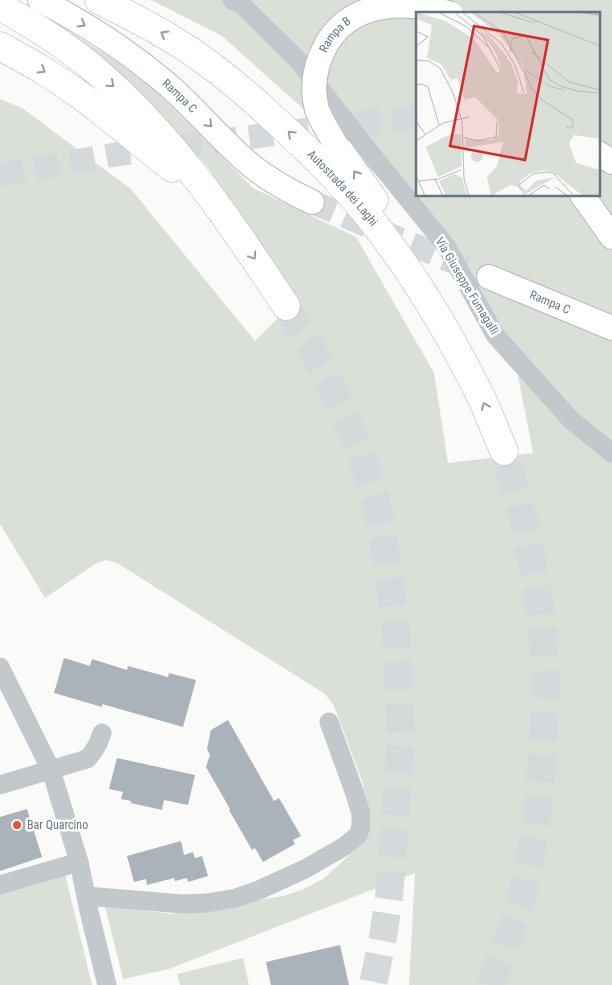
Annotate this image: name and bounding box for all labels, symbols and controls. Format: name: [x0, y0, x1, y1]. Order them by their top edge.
inset map: [416, 12, 600, 196]
street label: Rampa B: [316, 14, 353, 55]
one-way arrow: [77, 17, 86, 27]
one-way arrow: [160, 31, 169, 41]
one-way arrow: [37, 64, 46, 73]
street label: Rampa C: [160, 76, 200, 116]
one-way arrow: [106, 78, 115, 87]
one-way arrow: [203, 119, 212, 128]
one-way arrow: [288, 131, 297, 140]
street label: Autostrada dei Laghi: [304, 147, 381, 229]
one-way arrow: [353, 170, 362, 180]
street label: Via Giuseppe Fumagalli: [432, 235, 502, 337]
one-way arrow: [247, 250, 256, 260]
street label: Rampa C: [528, 288, 572, 317]
one-way arrow: [480, 402, 491, 411]
place label: Bar Quarcino: [27, 818, 88, 832]
marker: Bar Quarcino: [11, 819, 23, 831]

